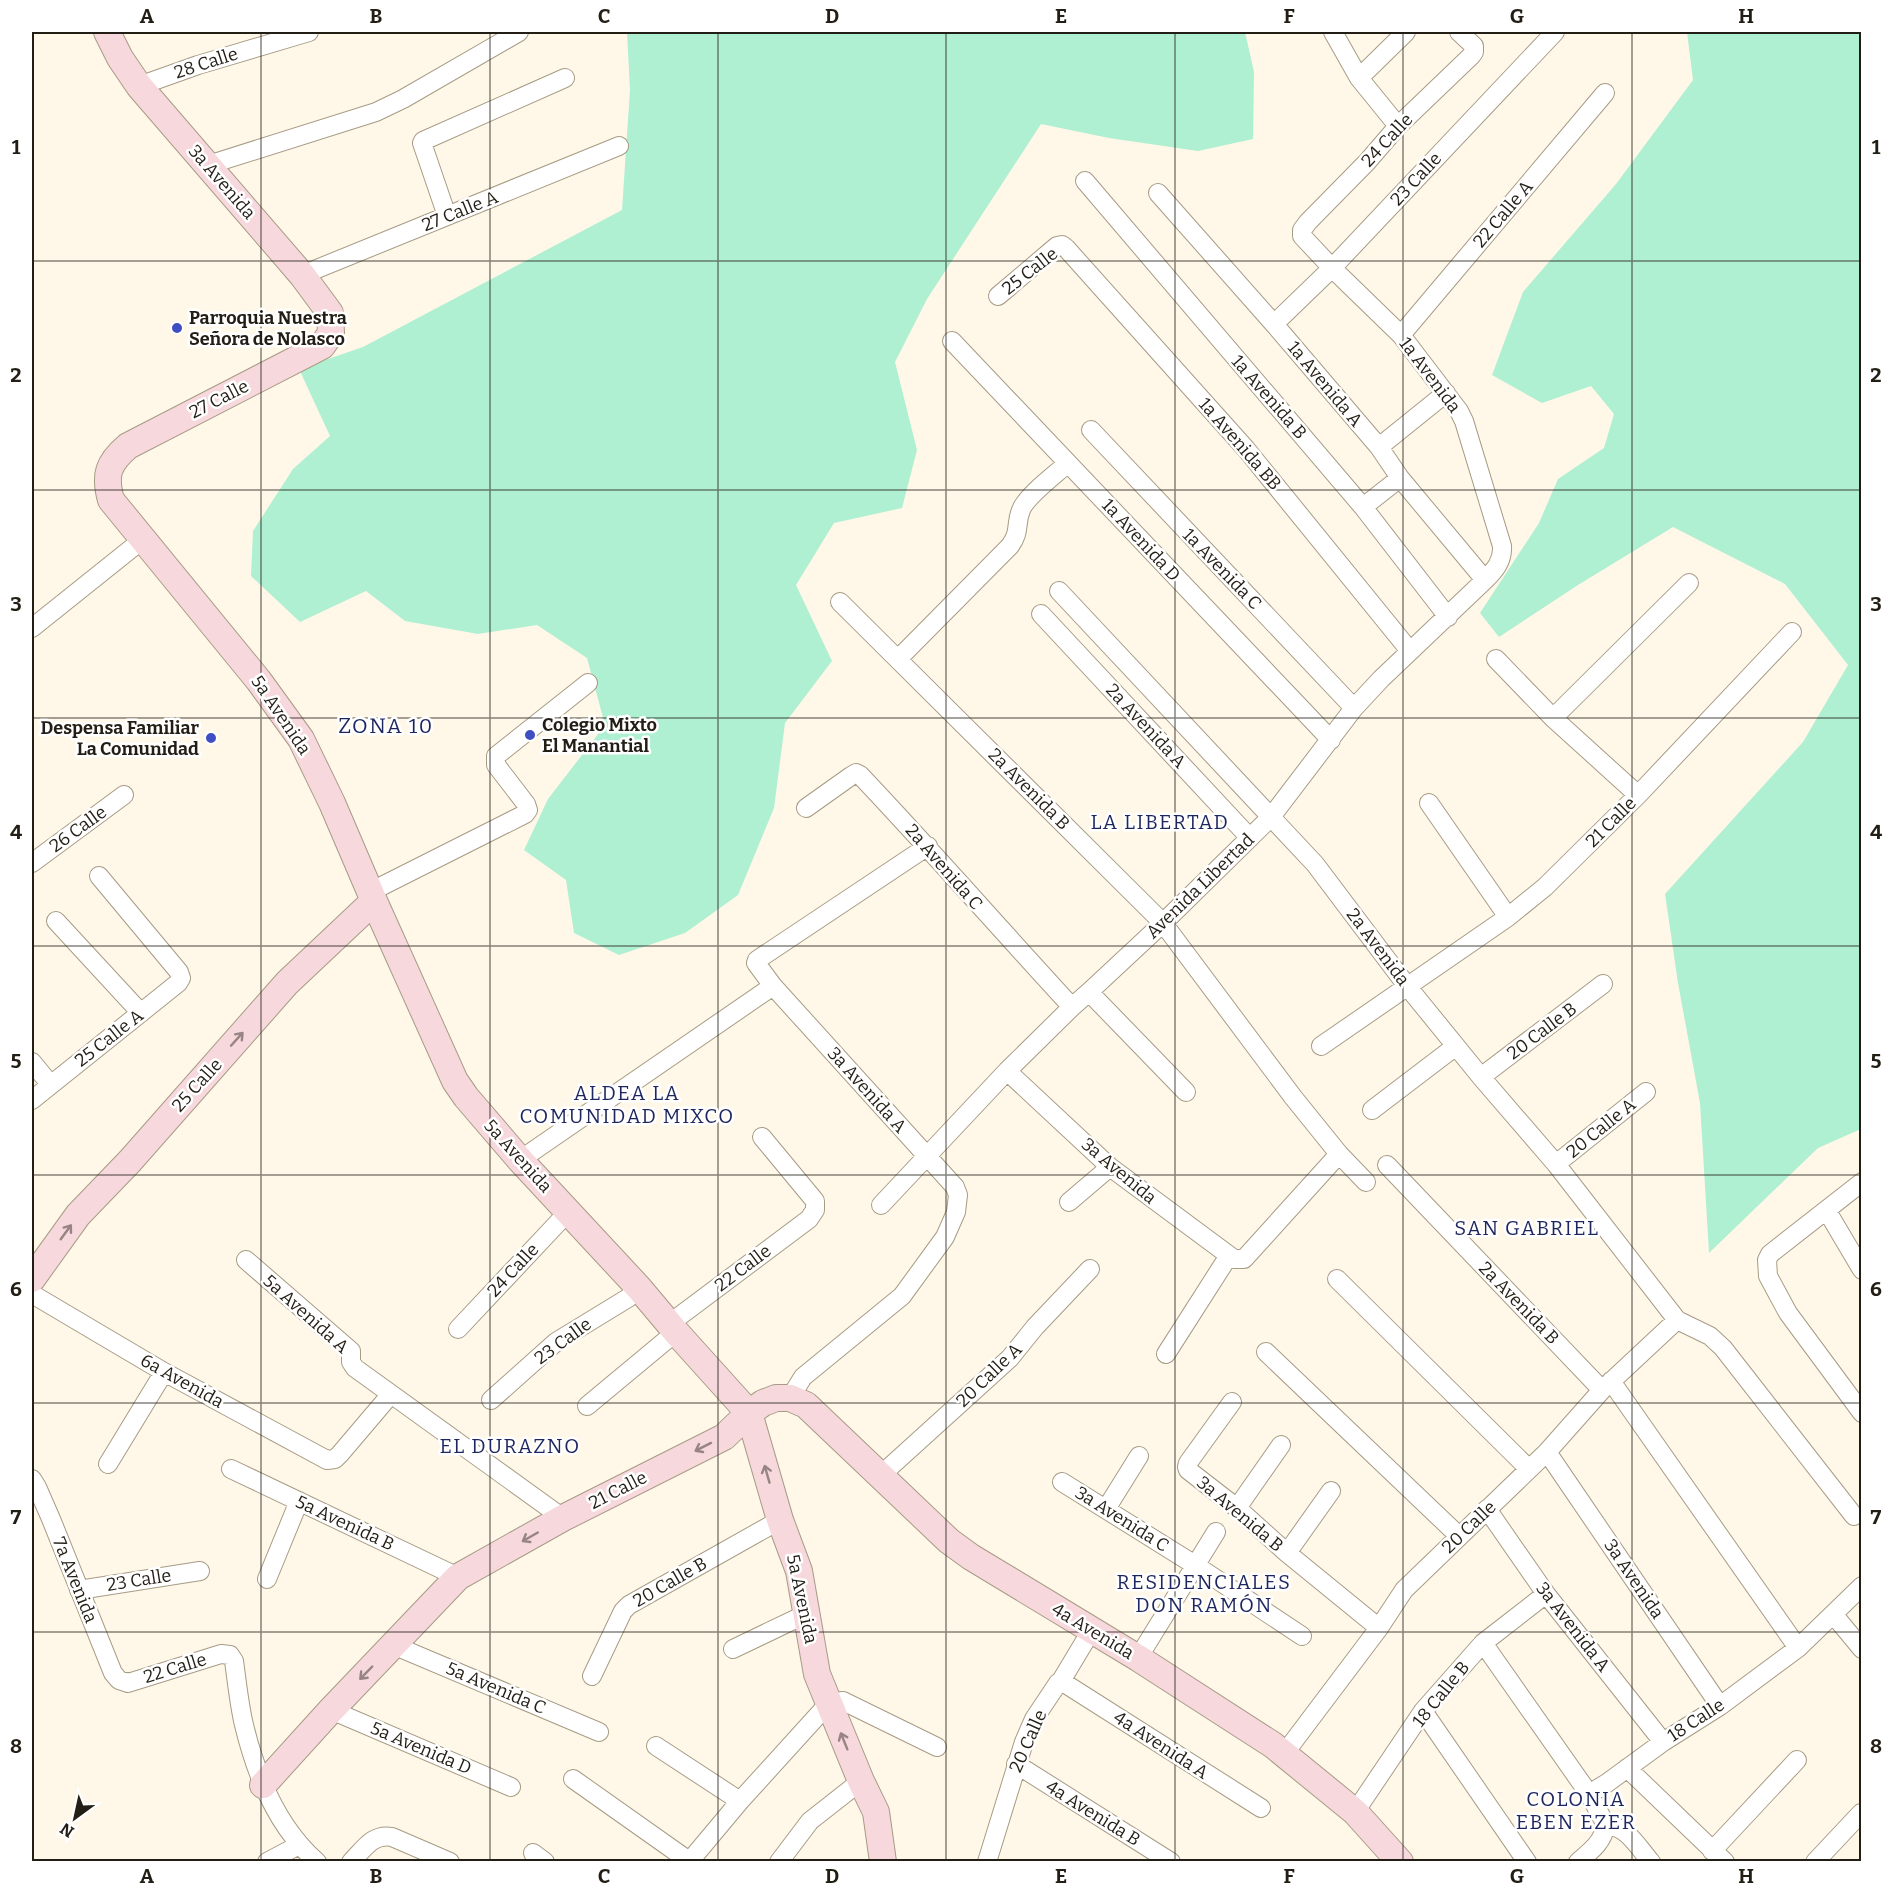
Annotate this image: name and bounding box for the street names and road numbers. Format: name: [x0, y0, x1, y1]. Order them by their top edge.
street label: 28 Calle: [171, 42, 241, 84]
street label: 24 Calle: [1357, 109, 1417, 171]
street label: 3a Avenida: [184, 140, 260, 224]
street label: 23 Calle: [1386, 148, 1446, 210]
street label: 22 Calle A: [1469, 176, 1538, 252]
street label: 27 Calle A: [419, 186, 501, 236]
street label: 25 Calle: [998, 243, 1062, 299]
street label: 1a Avenida: [1395, 333, 1466, 417]
street label: 1a Avenida A: [1283, 337, 1367, 431]
street label: 1a Avenida B: [1227, 351, 1311, 443]
street label: 27 Calle: [186, 375, 252, 423]
street label: 1a Avenida BB: [1194, 393, 1286, 495]
street label: 1a Avenida D: [1097, 494, 1185, 586]
street label: 1a Avenida C: [1178, 524, 1266, 614]
street label: 5a Avenida: [246, 671, 316, 759]
street label: 2a Avenida A: [1101, 679, 1191, 773]
street label: 2a Avenida B: [984, 744, 1074, 834]
street label: 21 Calle: [1581, 792, 1641, 852]
street label: 26 Calle: [45, 801, 111, 857]
street label: 2a Avenida C: [901, 820, 987, 914]
street label: Avenida Libertad: [1141, 829, 1259, 943]
street label: 2a Avenida: [1342, 904, 1414, 990]
street label: 20 Calle B: [1503, 998, 1581, 1064]
street label: 25 Calle A: [70, 1004, 148, 1072]
street label: 3a Avenida A: [823, 1043, 911, 1138]
street label: 25 Calle: [167, 1054, 227, 1116]
street label: 20 Calle A: [1562, 1093, 1640, 1163]
street label: 5a Avenida: [479, 1115, 557, 1197]
street label: 3a Avenida: [1077, 1133, 1161, 1209]
street label: 24 Calle: [483, 1239, 543, 1301]
street label: 22 Calle: [711, 1240, 775, 1296]
street label: 2a Avenida B: [1474, 1257, 1564, 1349]
street label: 5a Avenida A: [259, 1270, 353, 1358]
street label: 23 Calle: [530, 1313, 596, 1369]
street label: 20 Calle A: [952, 1338, 1027, 1412]
street label: 6a Avenida: [136, 1349, 228, 1413]
street label: 21 Calle: [585, 1466, 651, 1514]
street label: 3a Avenida B: [1192, 1471, 1288, 1557]
street label: 3a Avenida C: [1071, 1481, 1173, 1557]
street label: 5a Avenida B: [292, 1491, 398, 1555]
street label: 20 Calle: [1438, 1496, 1500, 1558]
street label: 7a Avenida: [48, 1534, 102, 1626]
street label: 3a Avenida: [1599, 1535, 1669, 1623]
street label: 20 Calle B: [629, 1552, 711, 1612]
street label: 5a Avenida: [782, 1552, 822, 1646]
street label: 23 Calle: [105, 1564, 173, 1596]
street label: 3a Avenida A: [1531, 1578, 1615, 1676]
street label: 4a Avenida: [1048, 1598, 1138, 1664]
street label: 22 Calle: [141, 1648, 209, 1688]
street label: 5a Avenida C: [443, 1657, 549, 1719]
street label: 18 Calle B: [1408, 1657, 1474, 1731]
street label: 18 Calle: [1664, 1694, 1728, 1746]
street label: 20 Calle: [1004, 1706, 1052, 1776]
street label: 4a Avenida A: [1110, 1706, 1213, 1784]
street label: 5a Avenida D: [367, 1717, 475, 1779]
street label: 4a Avenida B: [1042, 1775, 1144, 1851]

